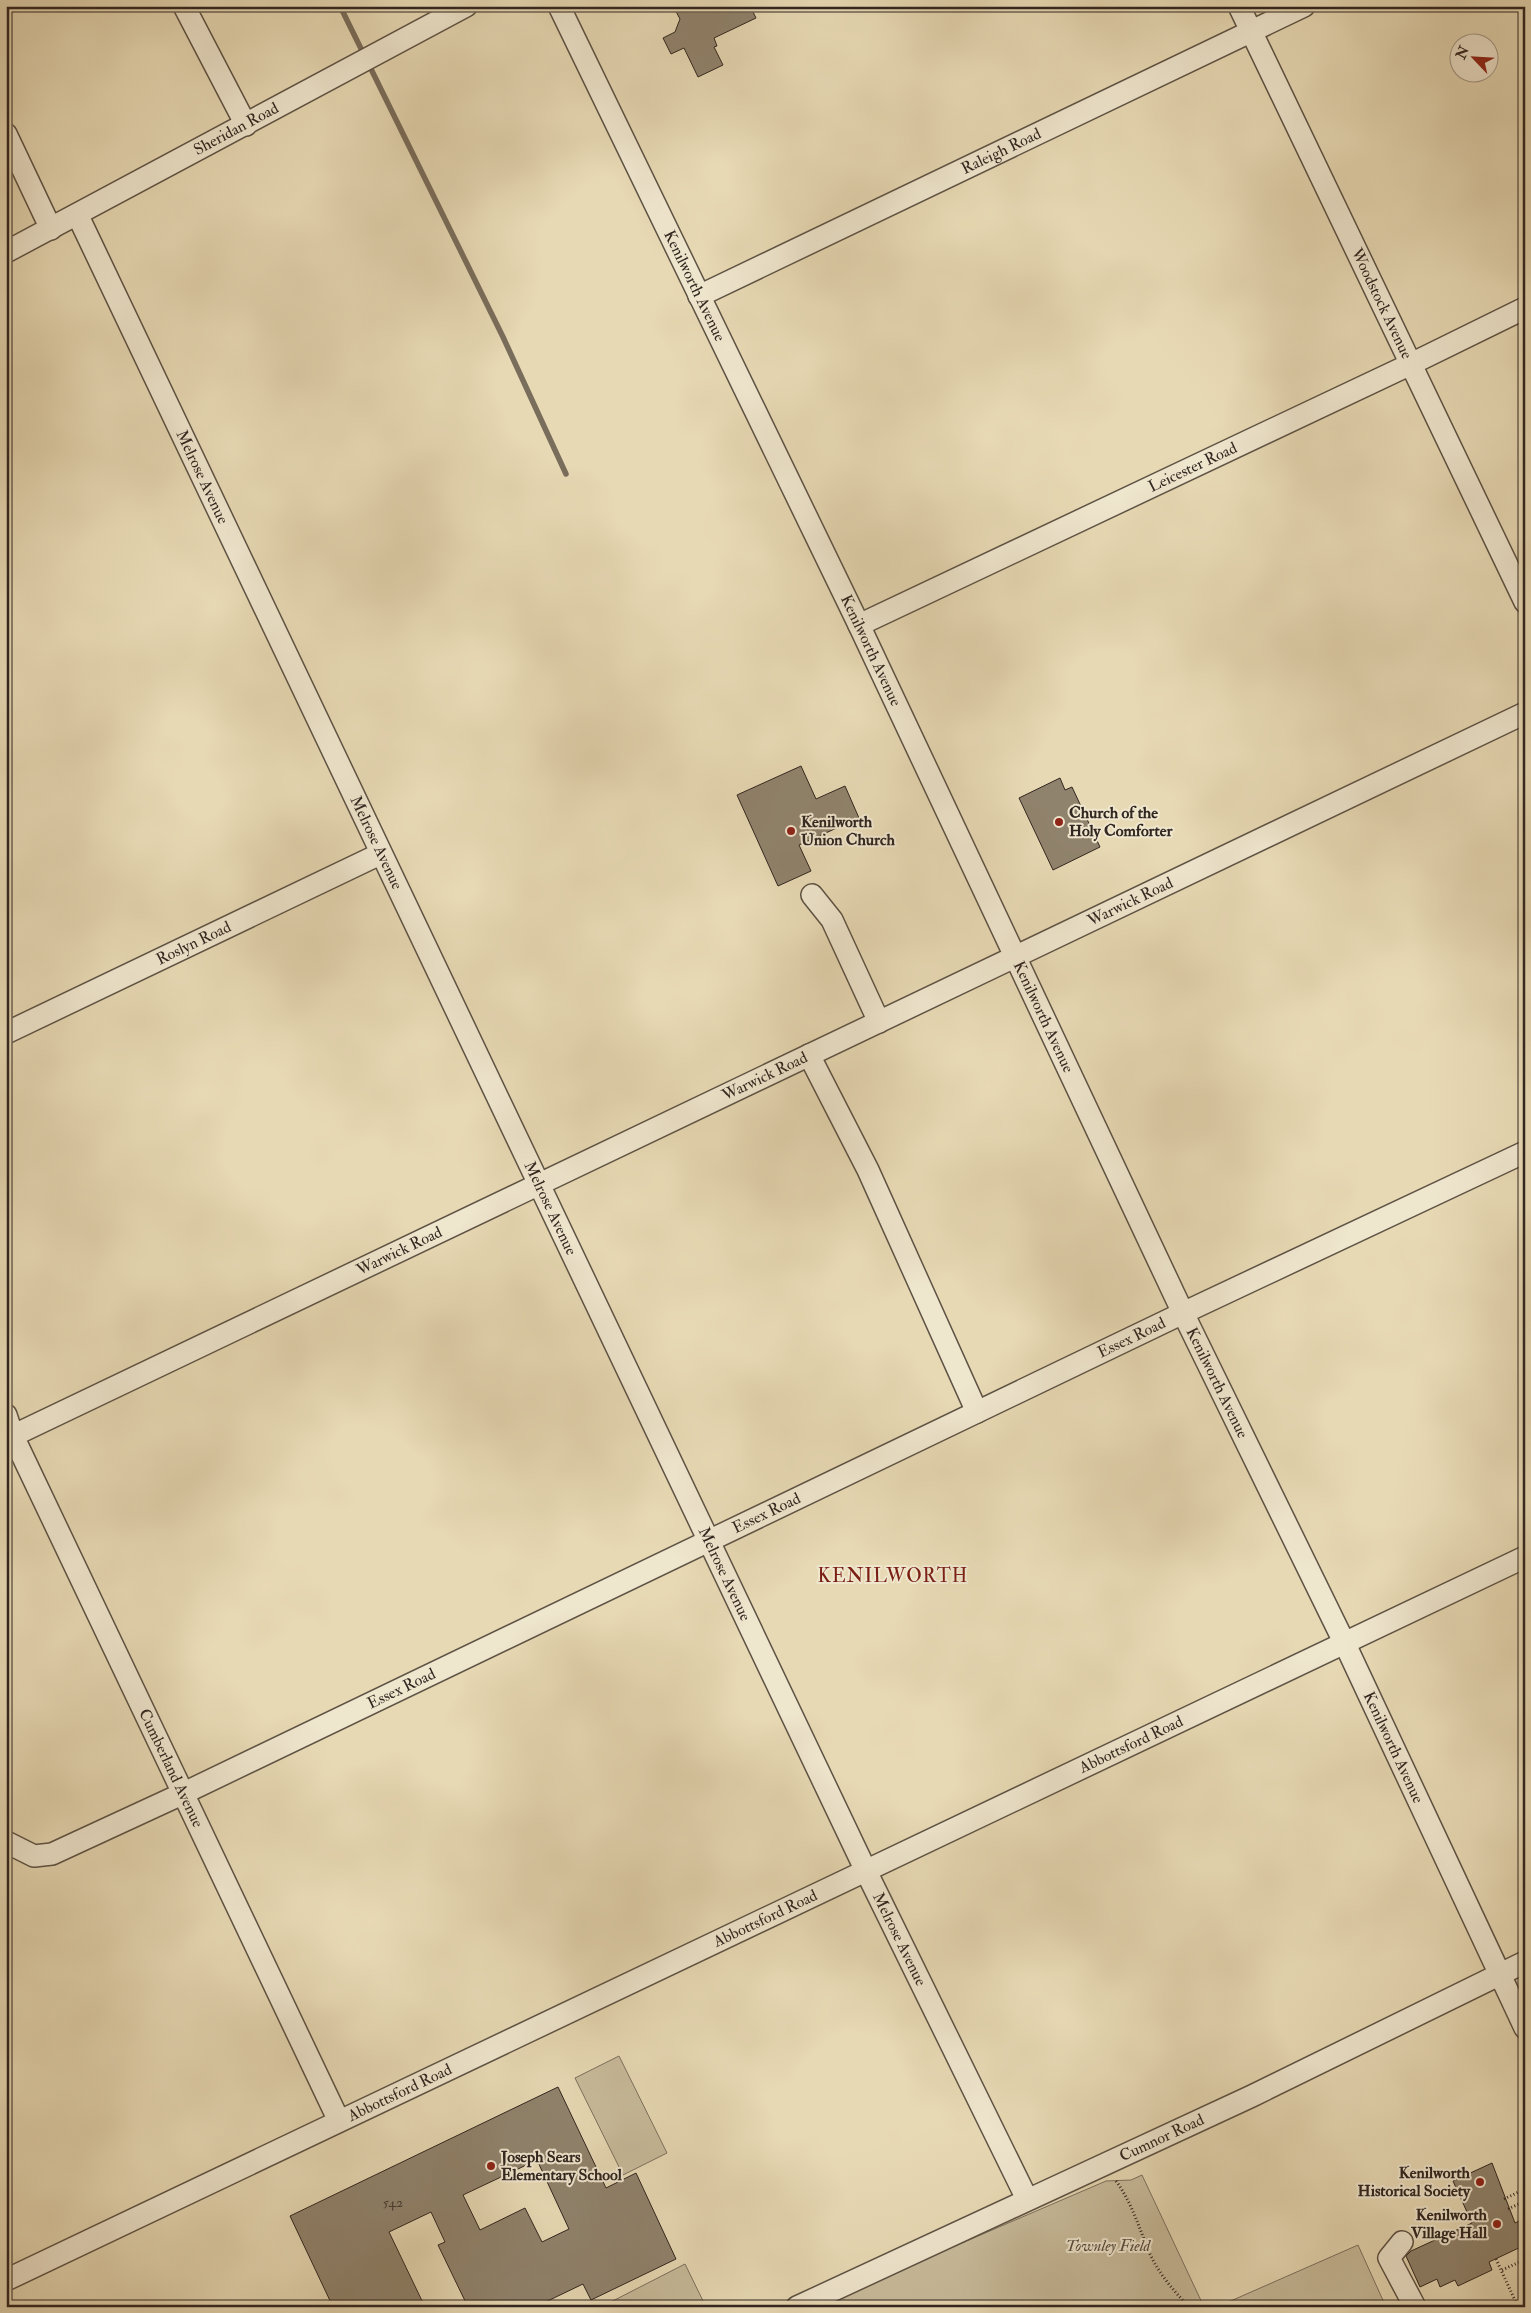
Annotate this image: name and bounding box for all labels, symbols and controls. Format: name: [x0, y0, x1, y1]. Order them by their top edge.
north arrow: [1448, 32, 1498, 82]
text: N: [1452, 43, 1473, 63]
street label: Sheridan Road: [190, 98, 282, 160]
street label: Raleigh Road: [958, 124, 1044, 179]
street label: Kenilworth Avenue: [659, 227, 730, 345]
street label: Woodstock Avenue: [1346, 244, 1417, 362]
street label: Melrose Avenue: [171, 427, 233, 527]
street label: Leicester Road: [1145, 438, 1240, 497]
street label: Kenilworth Avenue: [836, 592, 906, 710]
street label: Melrose Avenue: [345, 792, 407, 893]
place label: Church of the Holy Comforter: [1069, 803, 1173, 842]
place label: Kenilworth Union Church: [801, 812, 895, 850]
marker: Church of the Holy Comforter: [1053, 816, 1065, 828]
marker: Kenilworth Union Church: [785, 825, 797, 837]
street label: Warwick Road: [1083, 873, 1176, 931]
street label: Roslyn Road: [153, 917, 234, 970]
street label: Kenilworth Avenue: [1009, 958, 1078, 1076]
street label: Warwick Road: [718, 1047, 811, 1106]
street label: Melrose Avenue: [520, 1158, 581, 1259]
street label: Warwick Road: [352, 1222, 445, 1280]
street label: Essex Road: [1094, 1313, 1169, 1363]
street label: Kenilworth Avenue: [1182, 1324, 1253, 1442]
street label: Essex Road: [729, 1488, 804, 1538]
street label: Melrose Avenue: [694, 1524, 756, 1624]
district label: KENILWORTH: [818, 1564, 968, 1588]
street label: Essex Road: [364, 1664, 439, 1713]
street label: Kenilworth Avenue: [1359, 1688, 1428, 1807]
street label: Cumberland Avenue: [134, 1706, 208, 1831]
street label: Abbottsford Road: [1075, 1711, 1186, 1778]
street label: Abbottsford Road: [709, 1885, 821, 1952]
street label: Melrose Avenue: [868, 1889, 931, 1989]
street label: Abbottsford Road: [344, 2059, 455, 2126]
street label: Cumnor Road: [1116, 2110, 1207, 2166]
place label: Joseph Sears Elementary School: [500, 2147, 623, 2186]
marker: Joseph Sears Elementary School: [485, 2160, 497, 2172]
place label: Kenilworth Historical Society: [1358, 2163, 1471, 2202]
marker: Kenilworth Historical Society: [1474, 2176, 1486, 2188]
house number: 542: [383, 2194, 403, 2211]
place label: Kenilworth Village Hall: [1410, 2205, 1488, 2244]
marker: Kenilworth Village Hall: [1491, 2218, 1503, 2230]
park label: Townley Field: [1066, 2236, 1151, 2256]

